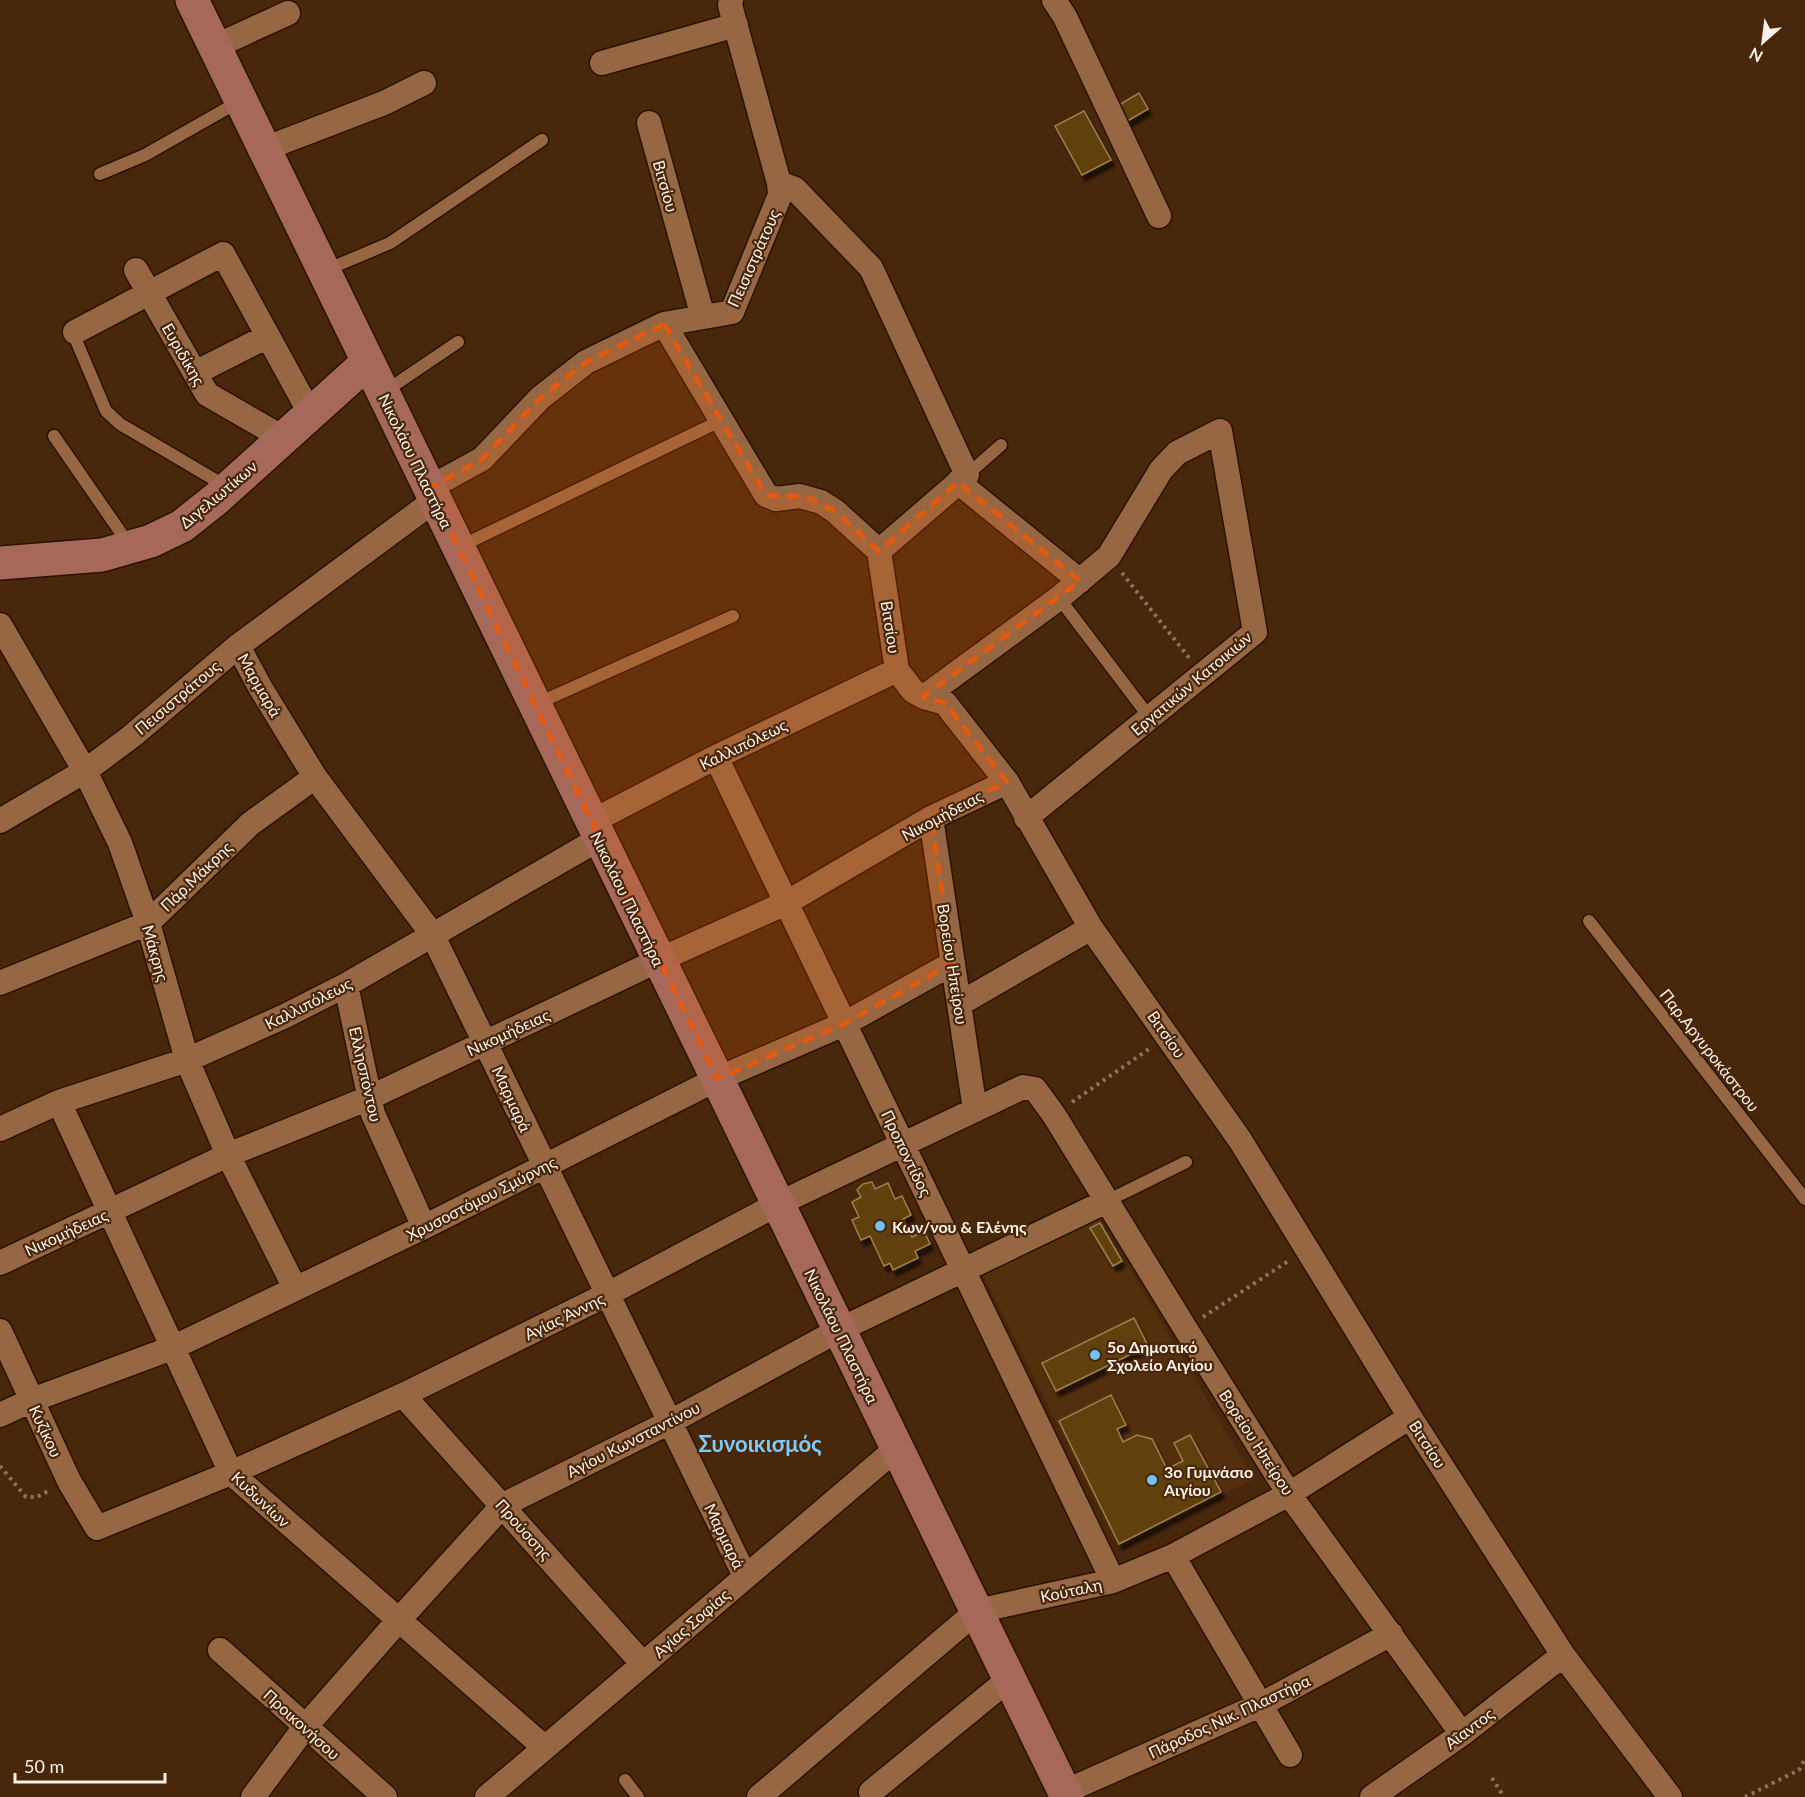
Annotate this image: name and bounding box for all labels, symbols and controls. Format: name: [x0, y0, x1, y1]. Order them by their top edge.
north arrow: [1733, 12, 1793, 72]
text: N: [1746, 44, 1766, 67]
street label: Βιτσίου: [650, 158, 682, 214]
street label: Πεισιστράτους: [723, 206, 783, 310]
street label: Ευριδίκης: [159, 319, 210, 389]
street label: Νικολάου Πλαστήρα: [375, 391, 457, 532]
street label: Διγελιωτίκων: [175, 456, 261, 532]
street label: Βιτσίου: [877, 599, 905, 655]
street label: Εργατικών Κατοικιών: [1127, 627, 1255, 739]
street label: Μαρμαρά: [234, 650, 286, 721]
street label: Πεισιστράτους: [131, 656, 224, 738]
street label: Καλλιπόλεως: [696, 714, 790, 773]
street label: Νικομήδειας: [898, 785, 986, 844]
street label: Νικολάου Πλαστήρα: [587, 829, 669, 970]
street label: Πάρ.Μάκρης: [156, 837, 236, 915]
street label: Βορείου Ηπείρου: [934, 902, 972, 1026]
street label: Μάκρης: [139, 923, 173, 984]
street label: Καλλιπόλεως: [261, 973, 355, 1033]
street label: Παρ.Αργυροκάστρου: [1656, 985, 1764, 1115]
street label: Νικομήδειας: [464, 1004, 553, 1059]
street label: Βιτσίου: [1144, 1007, 1190, 1061]
street label: Ελλησπόντου: [346, 1025, 386, 1123]
street label: Μαρμαρά: [488, 1063, 536, 1135]
street label: Προποντίδος: [878, 1107, 936, 1200]
street label: Χρυσοστόμου Σμύρνης: [403, 1152, 560, 1244]
street label: Νικομήδειας: [22, 1204, 111, 1259]
place label: Κων/νου & Ελένης: [892, 1217, 1027, 1236]
marker: Κων/νου & Ελένης: [873, 1219, 887, 1233]
street label: Νικολάου Πλαστήρα: [801, 1266, 883, 1407]
street label: Αγίας Άννης: [521, 1288, 608, 1344]
place label: 5ο Δημοτικό Σχολείο Αιγίου: [1107, 1337, 1213, 1374]
marker: 5ο Δημοτικό Σχολείο Αιγίου: [1088, 1348, 1102, 1362]
street label: Βορείου Ηπείρου: [1216, 1386, 1298, 1498]
street label: Αγίου Κωνσταντίνου: [563, 1397, 703, 1481]
street label: Κυζίκου: [26, 1402, 66, 1460]
street label: Βιτσίου: [1406, 1417, 1450, 1471]
district label: Συνοικισμός: [698, 1430, 822, 1457]
place label: 3ο Γυμνάσιο Αιγίου: [1163, 1462, 1253, 1499]
street label: Κυδωνίων: [228, 1467, 294, 1531]
marker: 3ο Γυμνάσιο Αιγίου: [1145, 1473, 1159, 1487]
street label: Προύσσης: [492, 1495, 556, 1564]
street label: Μαρμαρά: [701, 1500, 749, 1572]
street label: Κούταλη: [1039, 1574, 1103, 1606]
street label: Αγίας Σοφίας: [649, 1584, 734, 1661]
street label: Πάροδος Νικ. Πλαστήρα: [1145, 1670, 1313, 1762]
street label: Προικονήσου: [260, 1685, 344, 1763]
street label: Αΐαντος: [1441, 1703, 1498, 1752]
scale bar: [15, 1746, 165, 1784]
text: 50 m: [24, 1755, 64, 1777]

